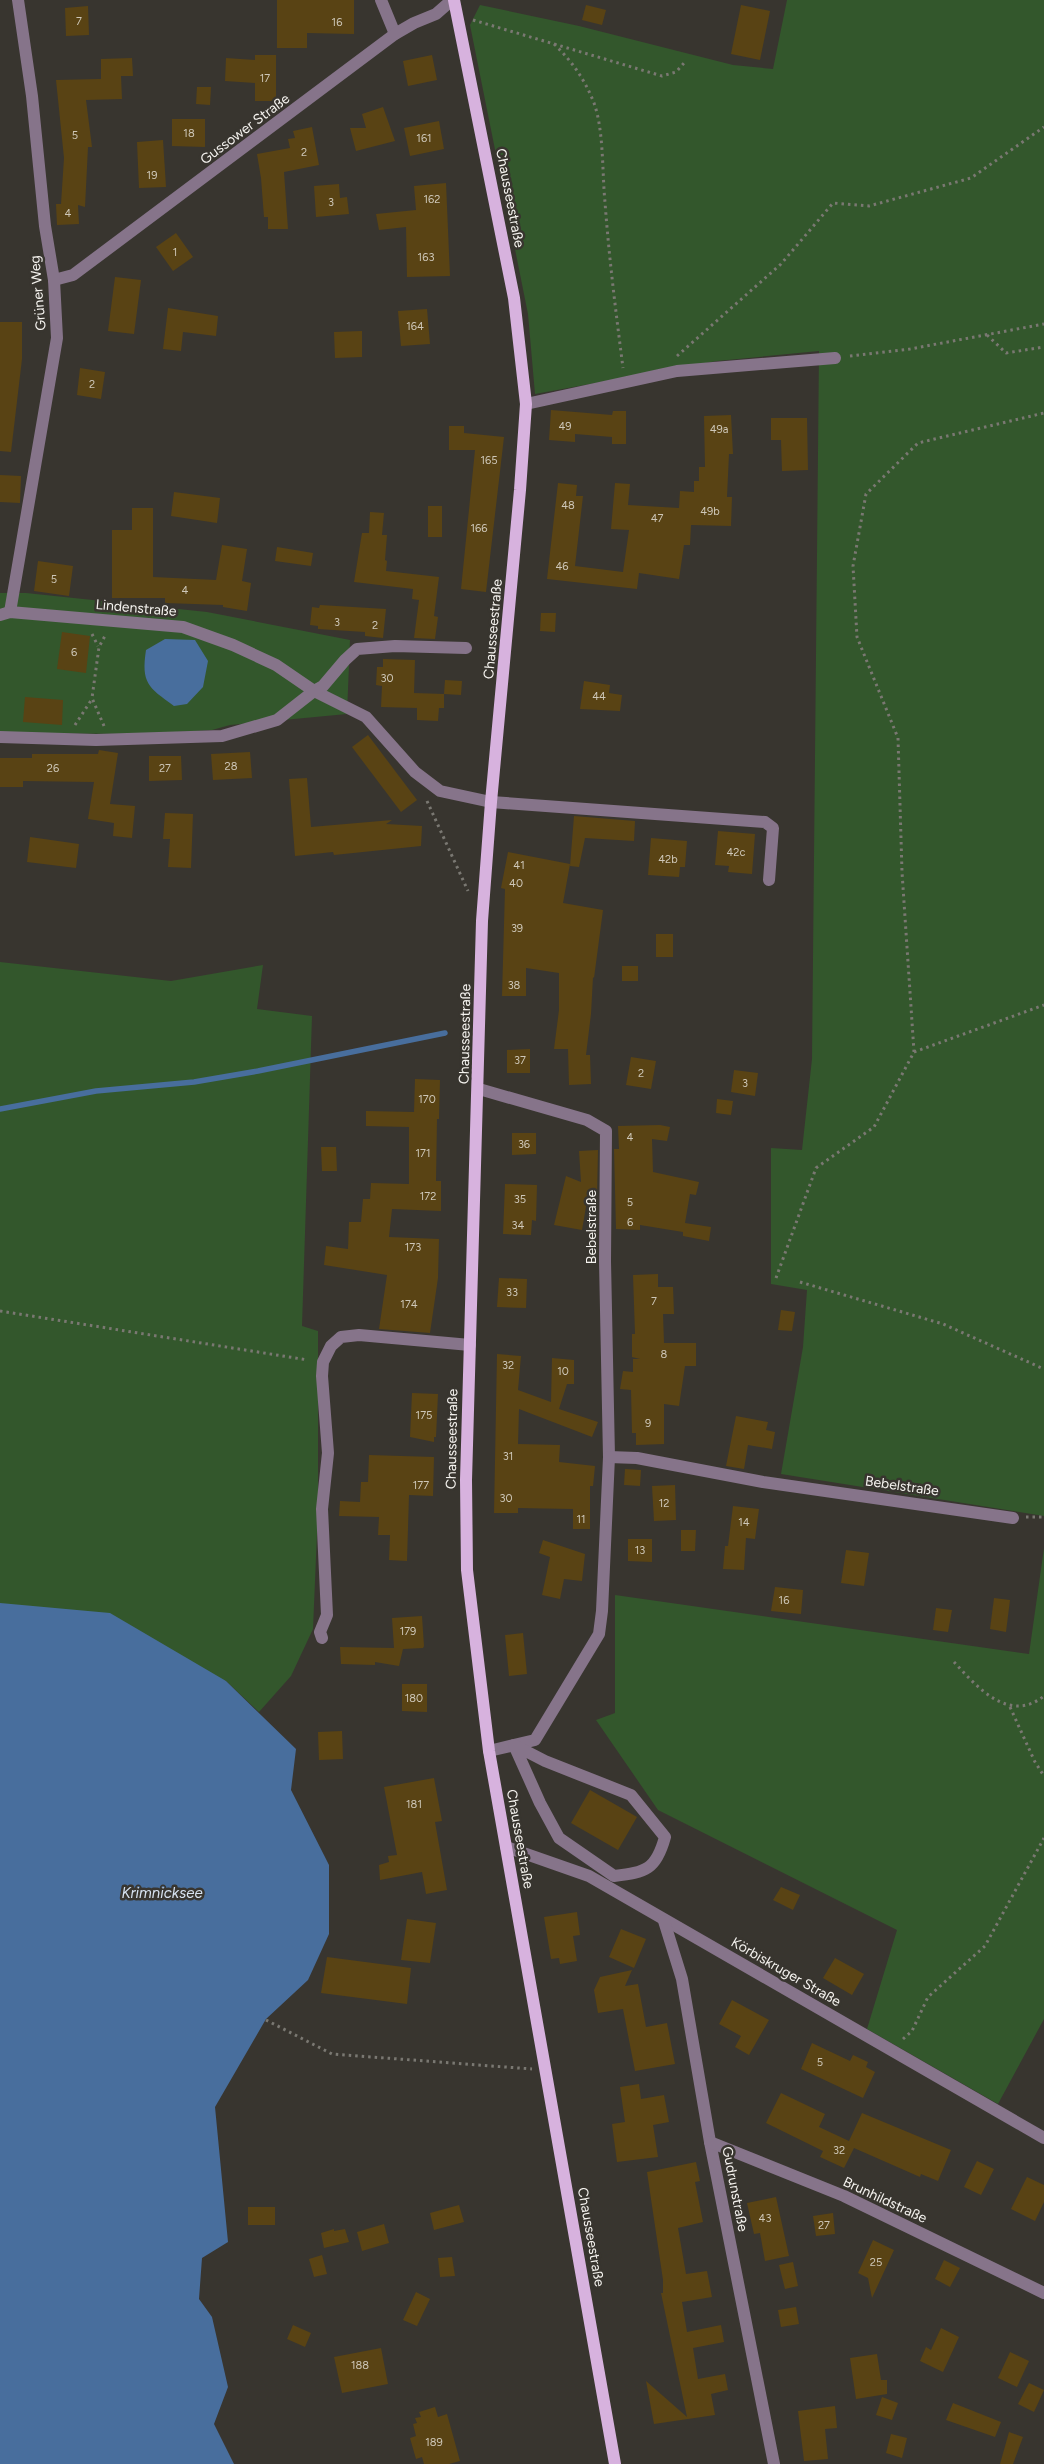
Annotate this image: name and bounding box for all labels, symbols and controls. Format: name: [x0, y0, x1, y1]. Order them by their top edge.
house number: 7: [76, 15, 82, 28]
house number: 16: [332, 16, 342, 29]
house number: 17: [260, 72, 270, 85]
street label: Gussower Straße: [197, 90, 293, 168]
house number: 18: [183, 127, 195, 140]
house number: 5: [72, 129, 78, 142]
house number: 161: [416, 132, 432, 145]
house number: 2: [301, 146, 307, 159]
street label: Chausseestraße: [492, 147, 528, 249]
house number: 19: [147, 169, 157, 182]
house number: 162: [424, 193, 440, 206]
house number: 3: [328, 196, 334, 209]
house number: 4: [65, 207, 72, 220]
house number: 1: [173, 246, 177, 259]
house number: 163: [418, 251, 434, 264]
street label: Grüner Weg: [26, 255, 50, 331]
house number: 164: [406, 320, 424, 333]
house number: 2: [89, 378, 95, 391]
house number: 49: [558, 420, 572, 433]
house number: 49a: [710, 423, 728, 436]
house number: 165: [480, 454, 498, 467]
house number: 48: [561, 499, 575, 512]
house number: 49b: [700, 505, 720, 518]
house number: 47: [651, 512, 663, 525]
house number: 166: [471, 522, 488, 535]
house number: 46: [555, 560, 569, 573]
house number: 5: [51, 573, 57, 586]
street label: Chausseestraße: [480, 578, 506, 680]
house number: 4: [182, 584, 189, 597]
street label: Lindenstraße: [95, 596, 178, 620]
house number: 3: [334, 616, 340, 629]
house number: 2: [372, 619, 378, 632]
house number: 6: [71, 646, 77, 659]
house number: 30: [380, 672, 394, 685]
house number: 44: [592, 690, 606, 703]
house number: 28: [225, 760, 238, 773]
house number: 26: [47, 762, 59, 775]
house number: 27: [159, 762, 171, 775]
house number: 42c: [727, 846, 746, 859]
house number: 42b: [658, 853, 678, 866]
house number: 41: [513, 859, 525, 872]
house number: 40: [509, 877, 523, 890]
house number: 39: [511, 922, 523, 935]
house number: 38: [508, 979, 521, 992]
street label: Chausseestraße: [456, 983, 474, 1084]
house number: 37: [514, 1054, 526, 1067]
house number: 2: [638, 1067, 644, 1080]
house number: 3: [742, 1077, 748, 1090]
house number: 170: [418, 1093, 436, 1106]
house number: 4: [627, 1131, 634, 1144]
house number: 36: [518, 1138, 530, 1151]
house number: 171: [416, 1147, 431, 1160]
street label: Bebelstraße: [583, 1189, 600, 1264]
house number: 172: [420, 1190, 436, 1203]
house number: 35: [514, 1193, 526, 1206]
house number: 5: [627, 1196, 633, 1209]
house number: 6: [627, 1216, 633, 1229]
house number: 34: [512, 1219, 525, 1232]
house number: 173: [405, 1241, 421, 1254]
house number: 33: [506, 1286, 518, 1299]
house number: 7: [651, 1295, 657, 1308]
house number: 174: [400, 1298, 418, 1311]
house number: 8: [661, 1348, 668, 1361]
house number: 32: [502, 1359, 514, 1372]
house number: 10: [557, 1365, 569, 1378]
street label: Chausseestraße: [443, 1388, 461, 1489]
house number: 175: [416, 1409, 432, 1422]
house number: 9: [645, 1417, 651, 1430]
house number: 31: [503, 1450, 513, 1463]
street label: Bebelstraße: [864, 1472, 940, 1500]
house number: 177: [413, 1479, 429, 1492]
house number: 30: [499, 1492, 513, 1505]
house number: 12: [659, 1497, 669, 1510]
house number: 11: [576, 1513, 586, 1526]
house number: 14: [738, 1516, 750, 1529]
house number: 13: [635, 1544, 645, 1557]
house number: 16: [779, 1594, 789, 1607]
house number: 179: [400, 1625, 416, 1638]
house number: 180: [405, 1692, 423, 1705]
street label: Chausseestraße: [503, 1788, 537, 1890]
house number: 181: [406, 1798, 422, 1811]
water label: Krimnicksee: [121, 1884, 203, 1902]
street label: Körbiskruger Straße: [728, 1934, 844, 2011]
house number: 5: [817, 2056, 823, 2069]
house number: 32: [833, 2144, 845, 2157]
street label: Gudrunstraße: [718, 2145, 752, 2233]
street label: Brunhildstraße: [840, 2173, 930, 2227]
street label: Chausseestraße: [574, 2186, 608, 2288]
house number: 43: [759, 2212, 771, 2225]
house number: 27: [818, 2219, 830, 2232]
house number: 25: [870, 2256, 882, 2269]
house number: 188: [351, 2359, 369, 2372]
house number: 189: [425, 2436, 443, 2449]

